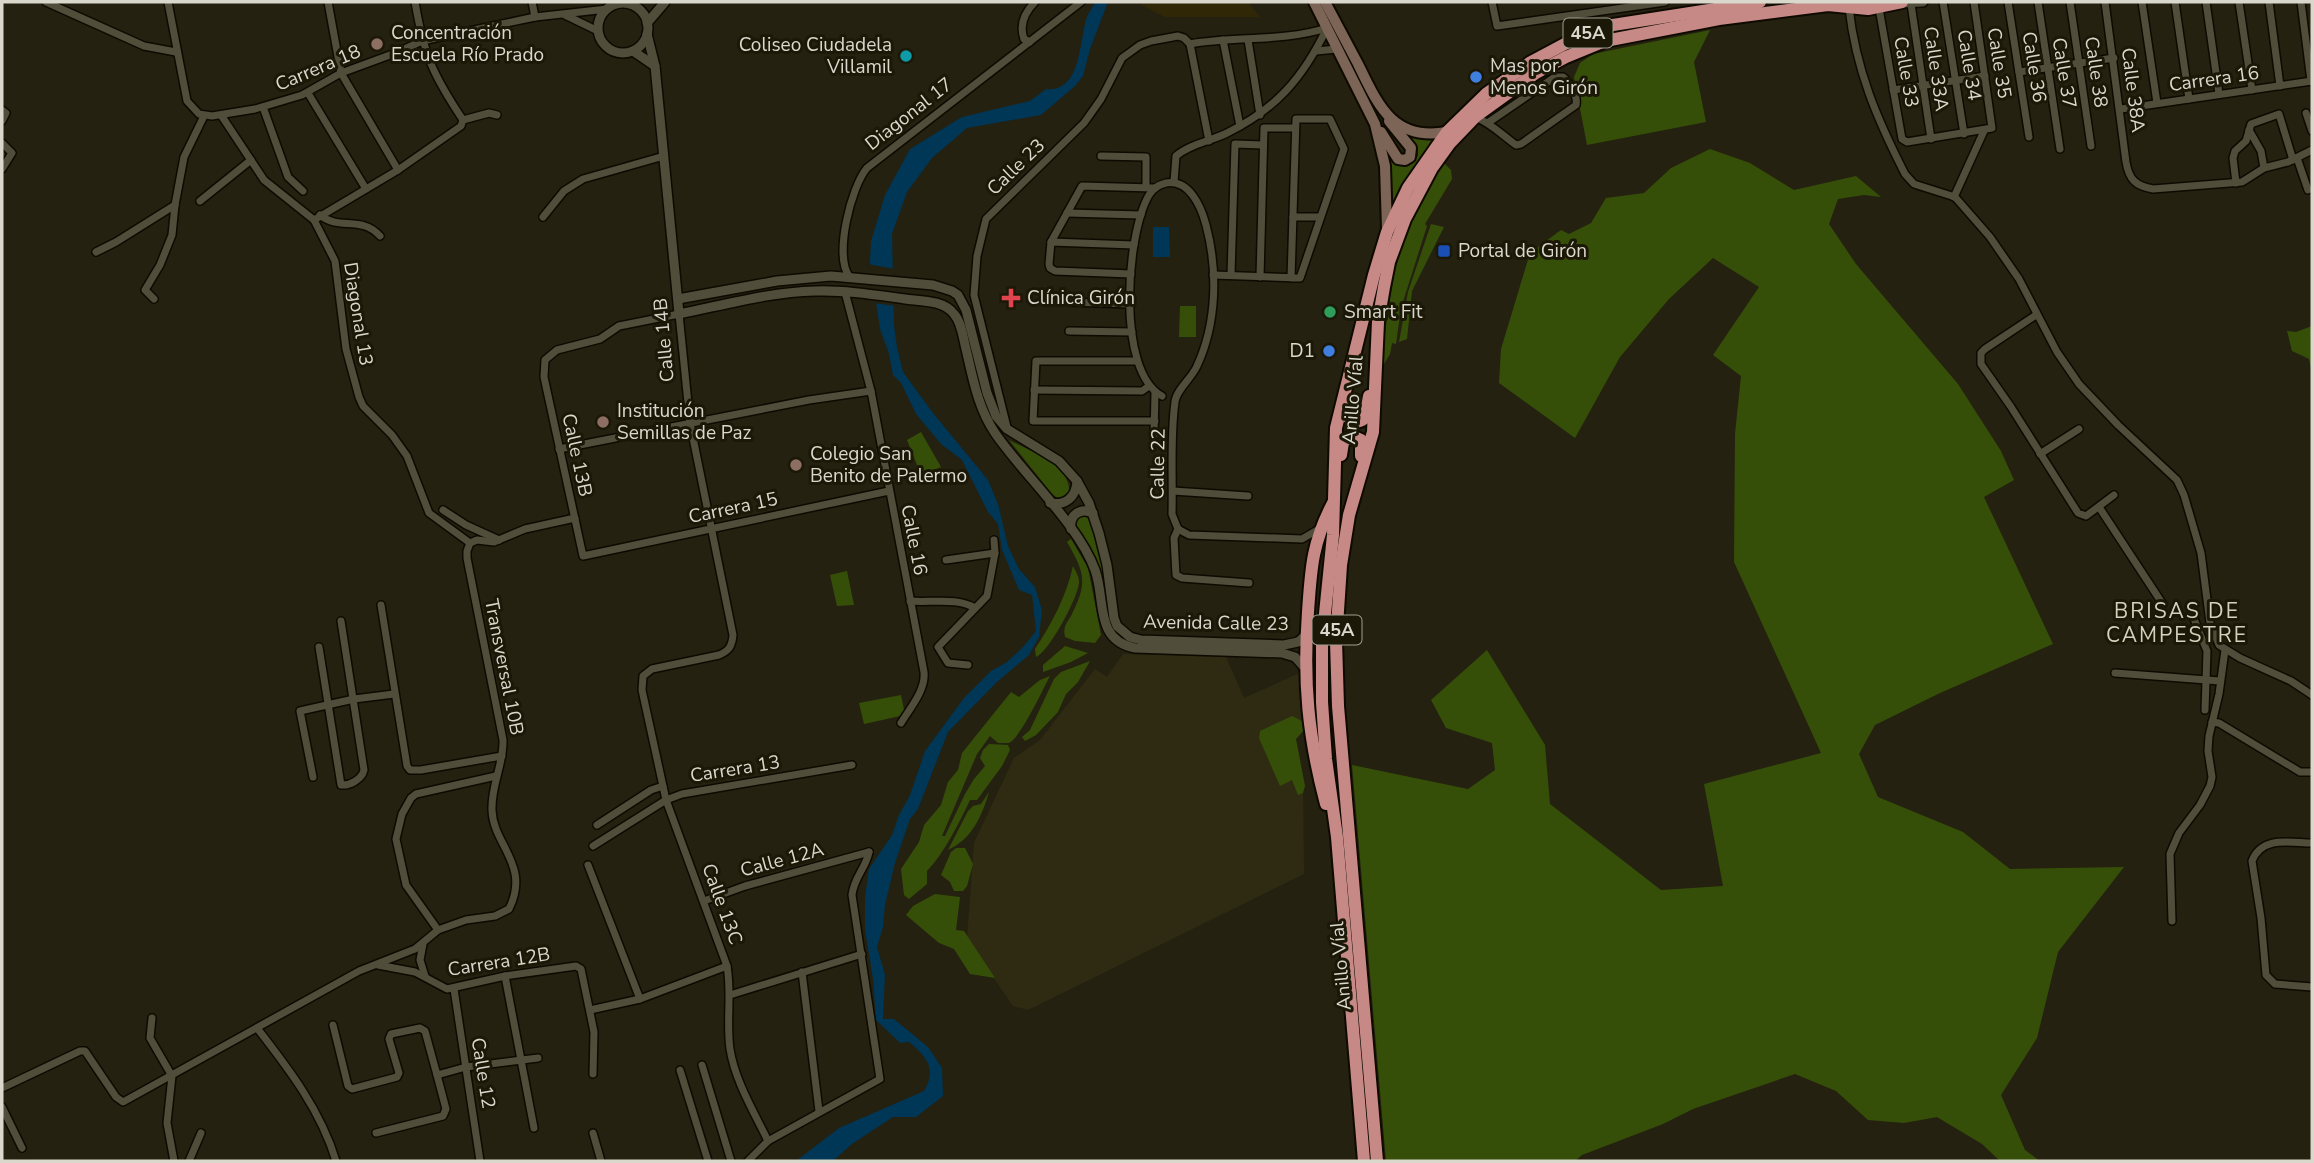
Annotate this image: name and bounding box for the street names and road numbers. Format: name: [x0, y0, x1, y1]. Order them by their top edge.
road number: 45A: [1564, 18, 1612, 48]
street label: Calle 33A: [1917, 25, 1955, 113]
street label: Calle 35: [1981, 26, 2017, 100]
street label: Calle 34: [1951, 28, 1987, 102]
street label: Calle 36: [2016, 30, 2052, 104]
street label: Calle 33: [1887, 35, 1925, 109]
street label: Calle 38: [2078, 35, 2114, 109]
street label: Calle 37: [2046, 36, 2082, 110]
street label: Carrera 18: [271, 38, 365, 98]
street label: Calle 38A: [2115, 46, 2151, 134]
street label: Carrera 16: [2167, 60, 2261, 98]
street label: Diagonal 17: [860, 72, 958, 156]
street label: Calle 23: [981, 133, 1051, 201]
street label: Diagonal 13: [337, 260, 379, 368]
street label: Calle 14B: [647, 297, 681, 383]
street label: Anillo Víal: [1336, 354, 1370, 445]
street label: Calle 13B: [556, 411, 598, 499]
street label: Calle 22: [1144, 428, 1172, 500]
street label: Carrera 15: [686, 486, 780, 530]
street label: Calle 16: [894, 502, 934, 578]
street label: Transversal 10B: [478, 597, 530, 737]
street label: Avenida Calle 23: [1143, 609, 1289, 637]
road number: 45A: [1312, 616, 1362, 644]
street label: Carrera 13: [688, 749, 782, 789]
street label: Calle 12A: [737, 836, 827, 884]
street label: Calle 13C: [695, 860, 749, 948]
street label: Anillo Víal: [1324, 920, 1358, 1011]
street label: Carrera 12B: [446, 941, 552, 983]
street label: Calle 12: [465, 1036, 501, 1110]

